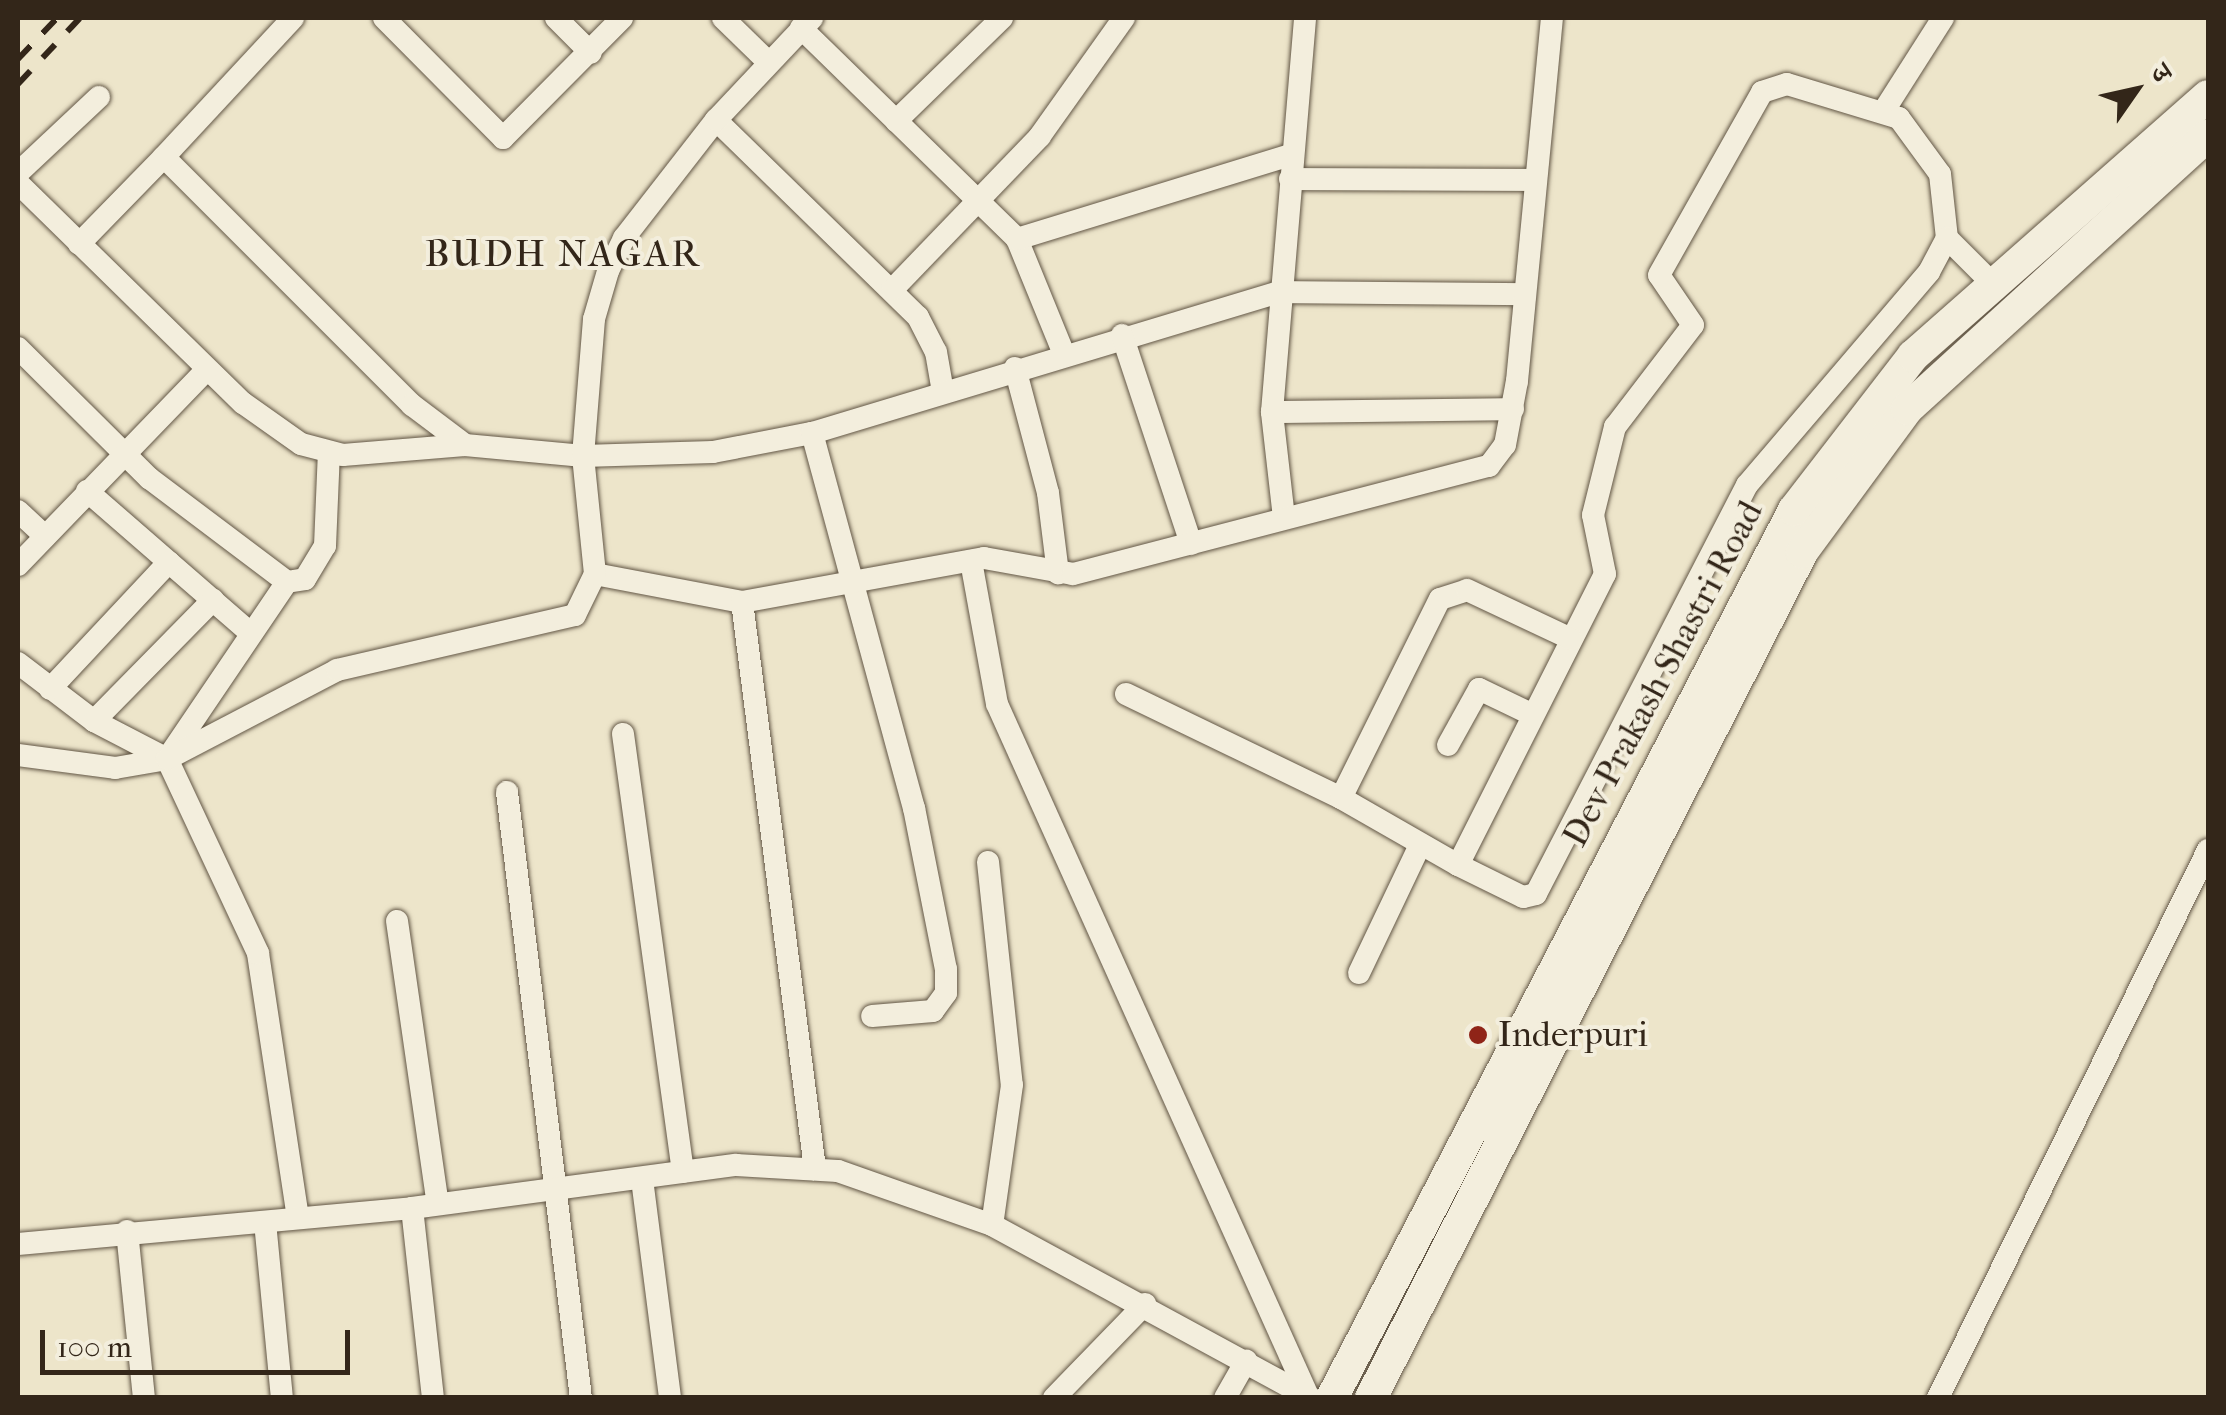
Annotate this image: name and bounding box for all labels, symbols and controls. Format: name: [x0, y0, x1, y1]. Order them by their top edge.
north arrow: [2086, 40, 2186, 140]
text: उ: [2144, 58, 2179, 88]
district label: BUDH NAGAR: [425, 231, 701, 277]
street label: Dev Prakash Shastri Road: [1554, 494, 1772, 854]
place label: Inderpuri: [1498, 1014, 1648, 1056]
marker: Inderpuri: [1467, 1024, 1489, 1046]
scale bar: [45, 1310, 355, 1372]
text: 100 m: [57, 1330, 132, 1365]

